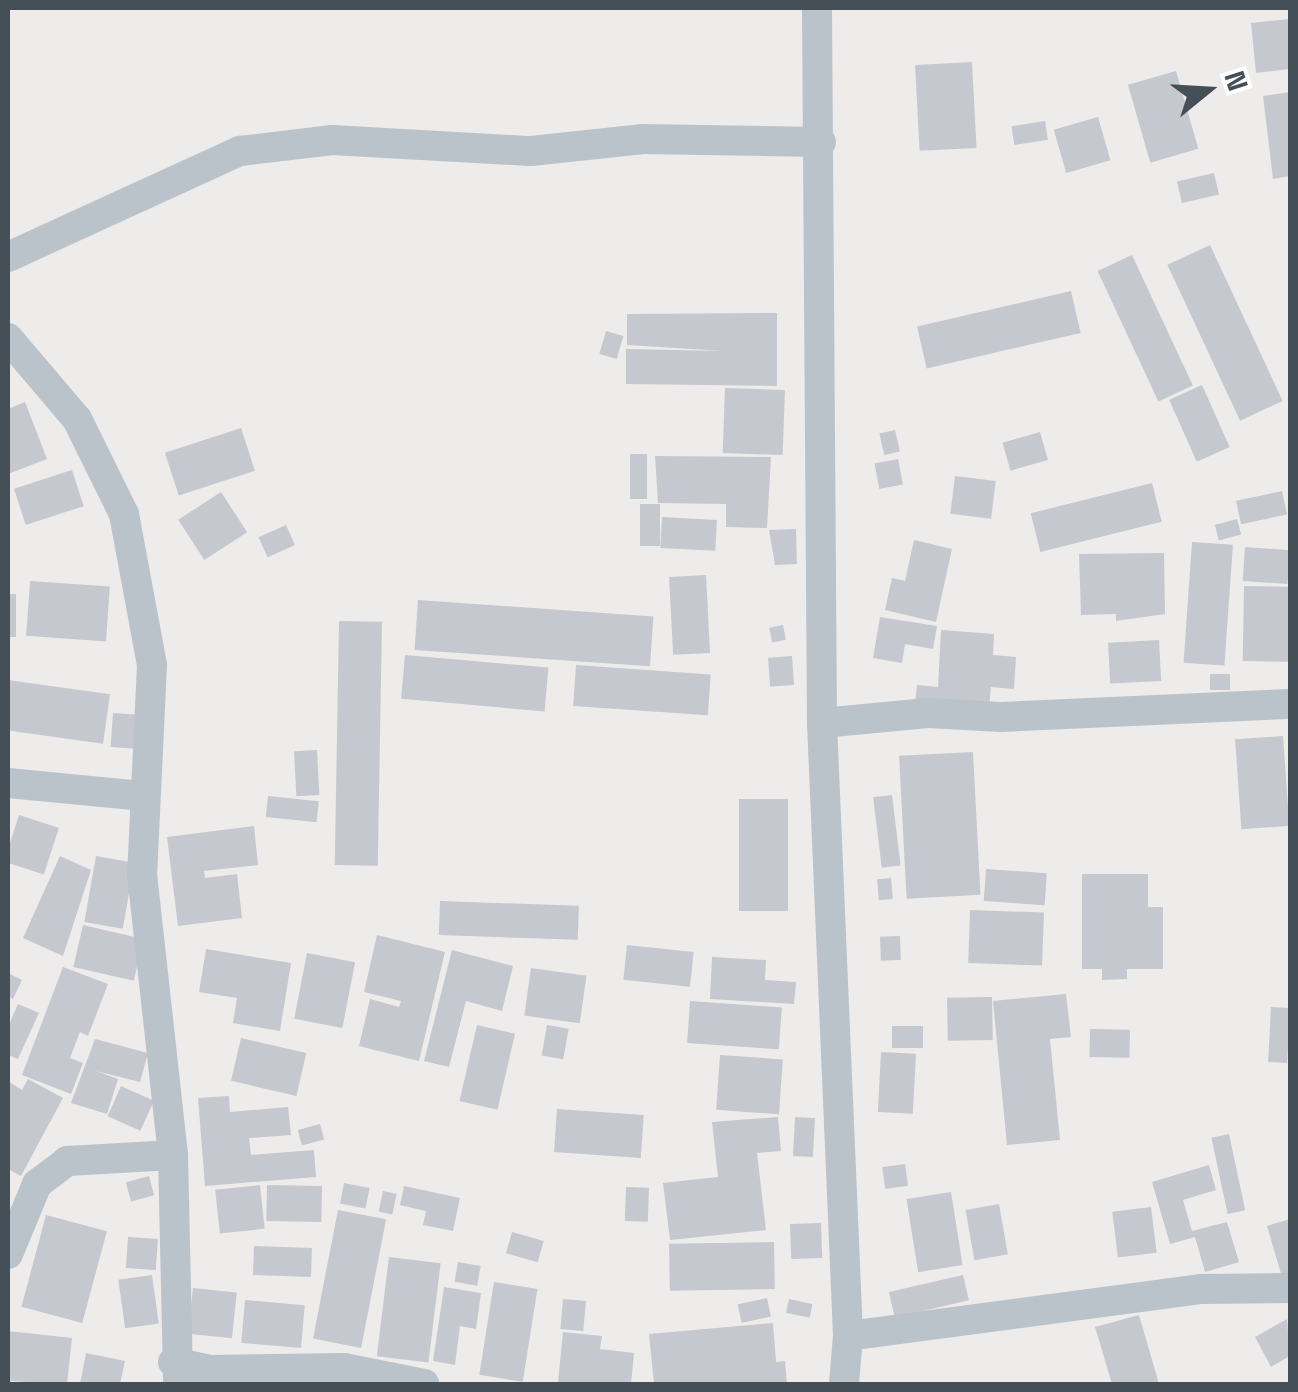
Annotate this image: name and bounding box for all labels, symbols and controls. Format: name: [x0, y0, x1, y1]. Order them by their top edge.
north arrow: [1158, 40, 1258, 140]
text: N: [1217, 66, 1257, 95]

